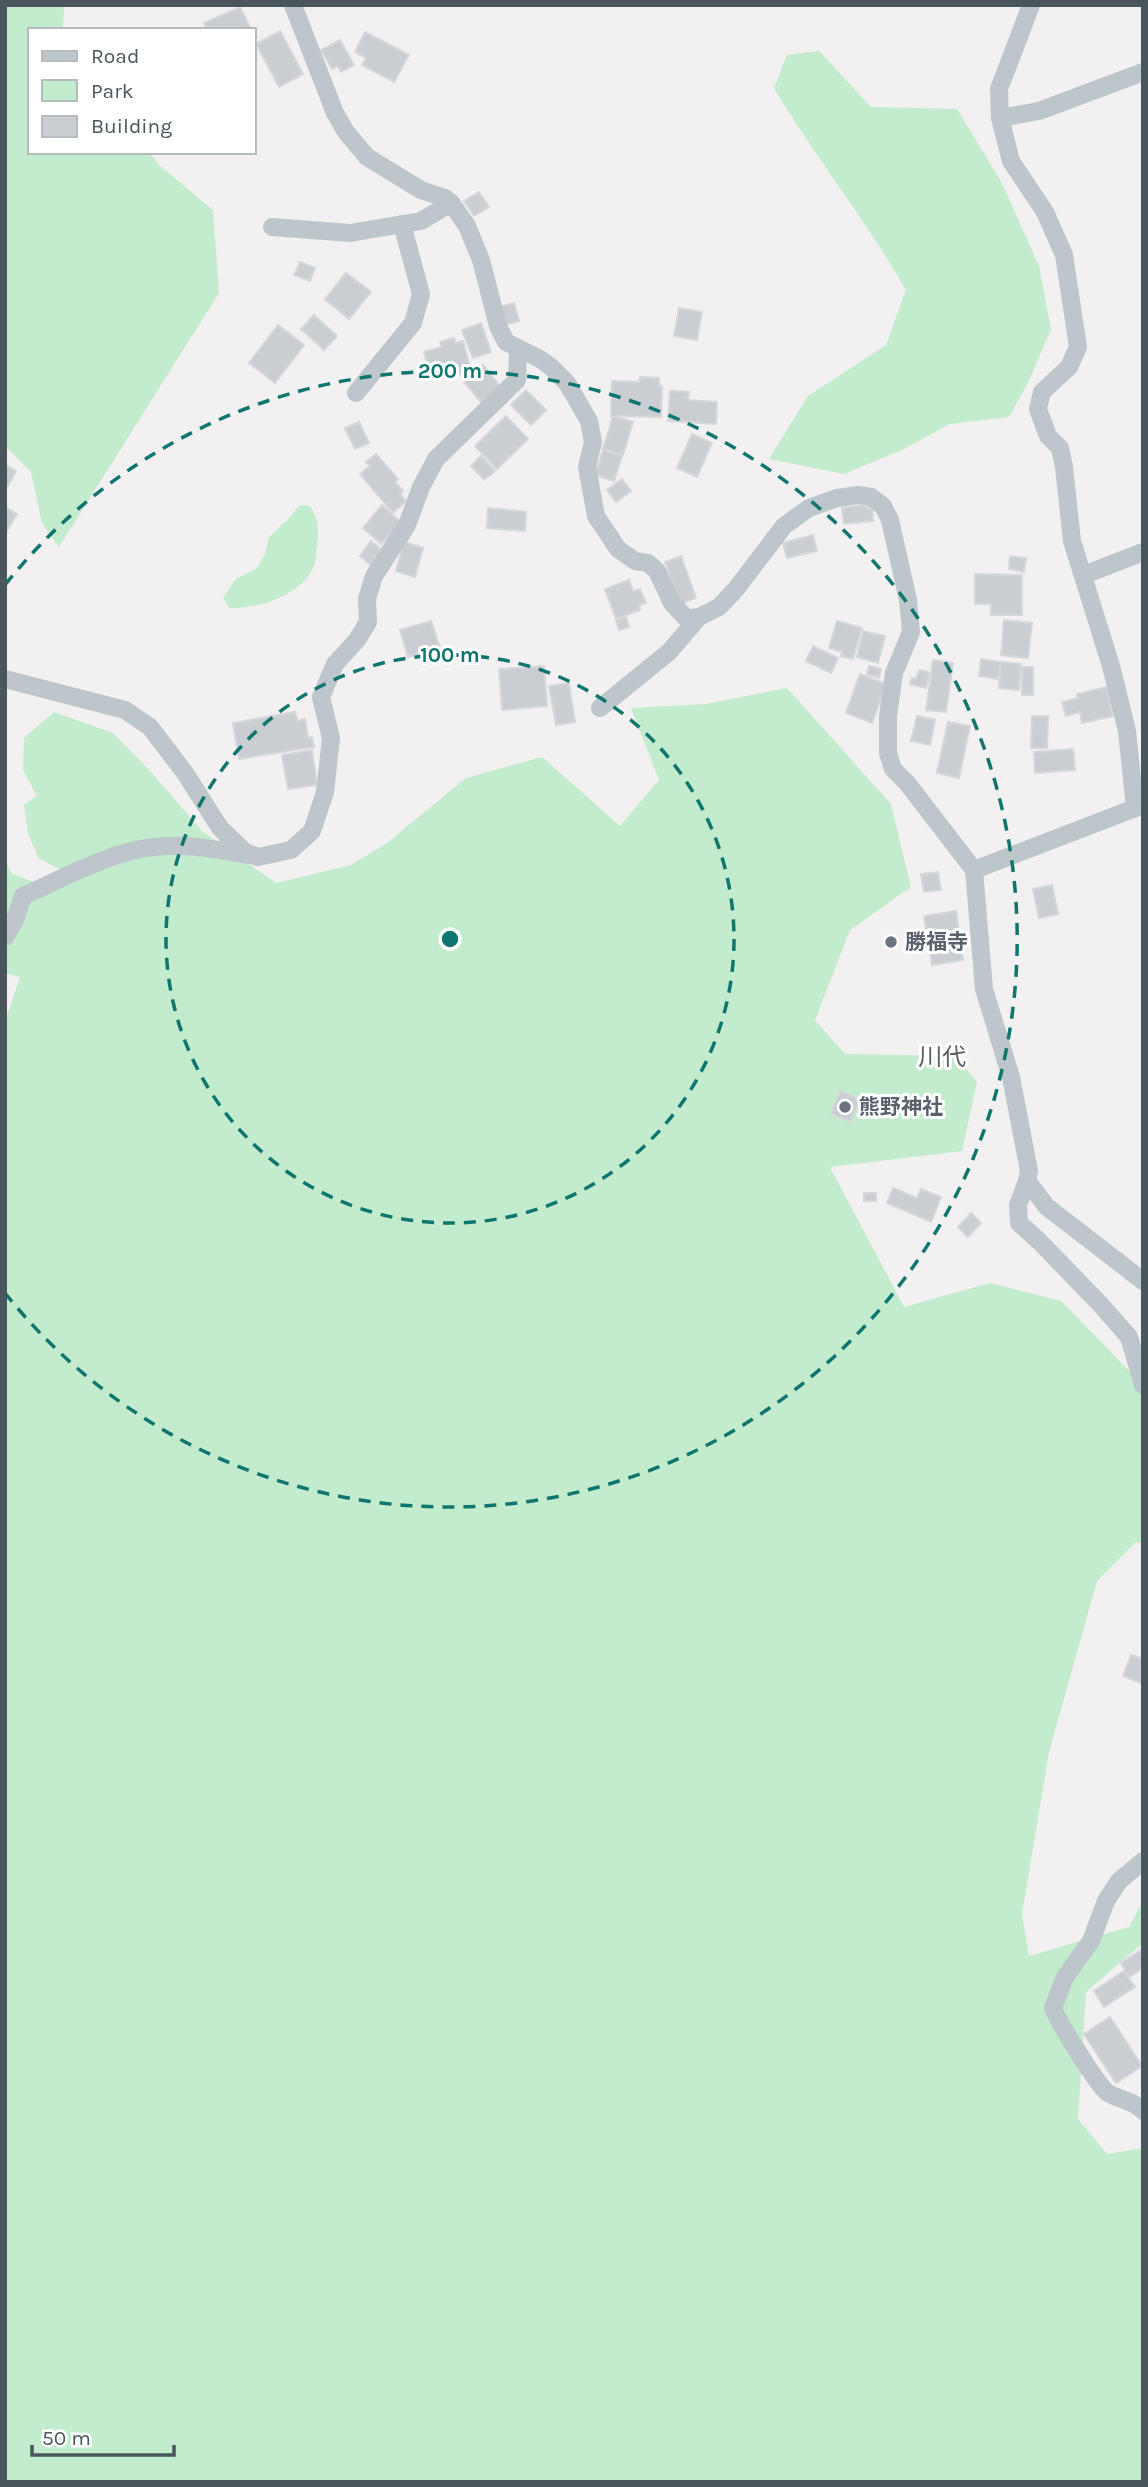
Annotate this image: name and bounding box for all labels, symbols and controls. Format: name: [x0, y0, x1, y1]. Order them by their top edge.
legend: [28, 28, 256, 154]
text: Road: [91, 44, 139, 68]
text: Park: [91, 79, 134, 103]
text: Building: [91, 114, 172, 138]
text: 200 m: [418, 359, 482, 383]
text: 100 m: [420, 643, 480, 667]
centre of rings: [438, 927, 462, 951]
place label: 勝福寺: [905, 930, 968, 954]
marker: 勝福寺: [883, 934, 899, 950]
district label: 川代: [918, 1043, 966, 1071]
place label: 熊野神社: [859, 1095, 943, 1119]
marker: 熊野神社: [837, 1099, 853, 1115]
scale bar: [32, 2414, 173, 2458]
text: 50 m: [42, 2426, 91, 2450]

